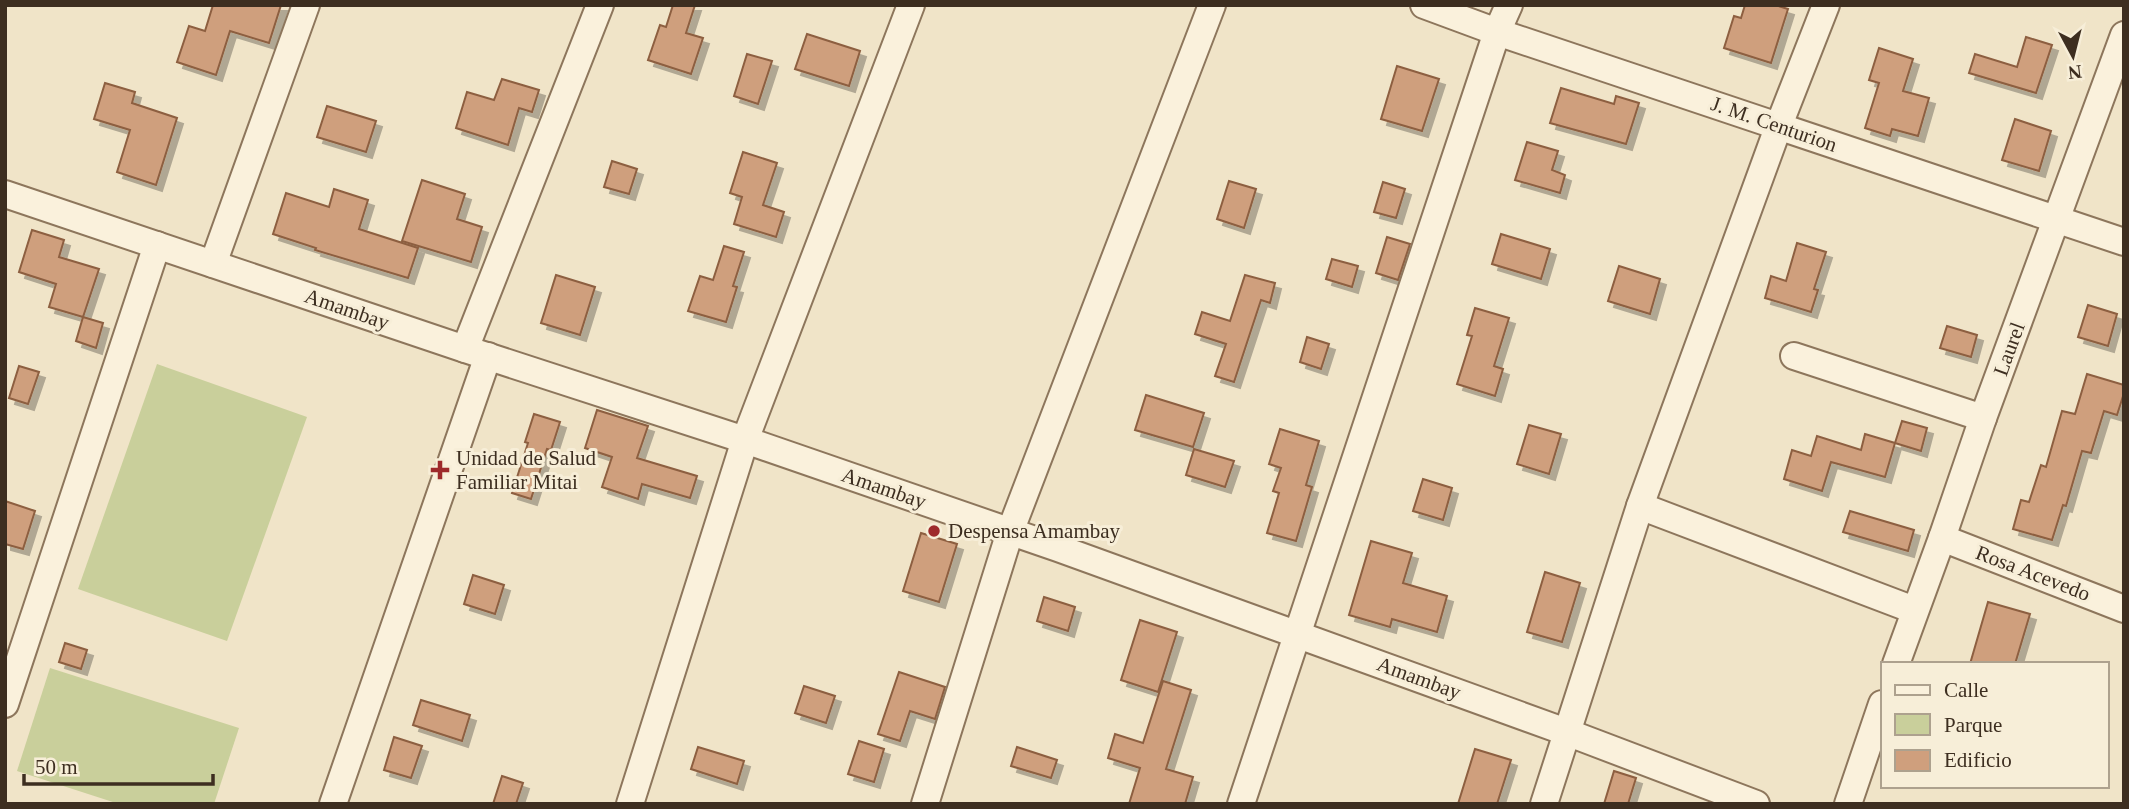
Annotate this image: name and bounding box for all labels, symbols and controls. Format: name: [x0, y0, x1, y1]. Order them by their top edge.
north arrow: [2038, 21, 2108, 91]
text: N: [2067, 61, 2083, 84]
street label: J. M. Centurion: [1708, 91, 1841, 157]
street label: Amambay: [302, 283, 393, 335]
street label: Laurel: [1988, 319, 2030, 379]
place label: Unidad de Salud Familiar Mitai: [456, 446, 596, 494]
marker: Unidad de Salud Familiar Mitai: [430, 460, 450, 480]
street label: Amambay: [839, 462, 930, 514]
place label: Despensa Amambay: [948, 519, 1121, 543]
marker: Despensa Amambay: [926, 523, 942, 539]
street label: Rosa Acevedo: [1972, 540, 2094, 606]
street label: Amambay: [1374, 652, 1465, 704]
legend: [1881, 662, 2108, 788]
text: Calle: [1944, 678, 1988, 702]
text: Parque: [1944, 713, 2002, 737]
scale bar: [24, 742, 214, 786]
text: Edificio: [1944, 748, 2012, 772]
text: 50 m: [35, 755, 78, 779]

